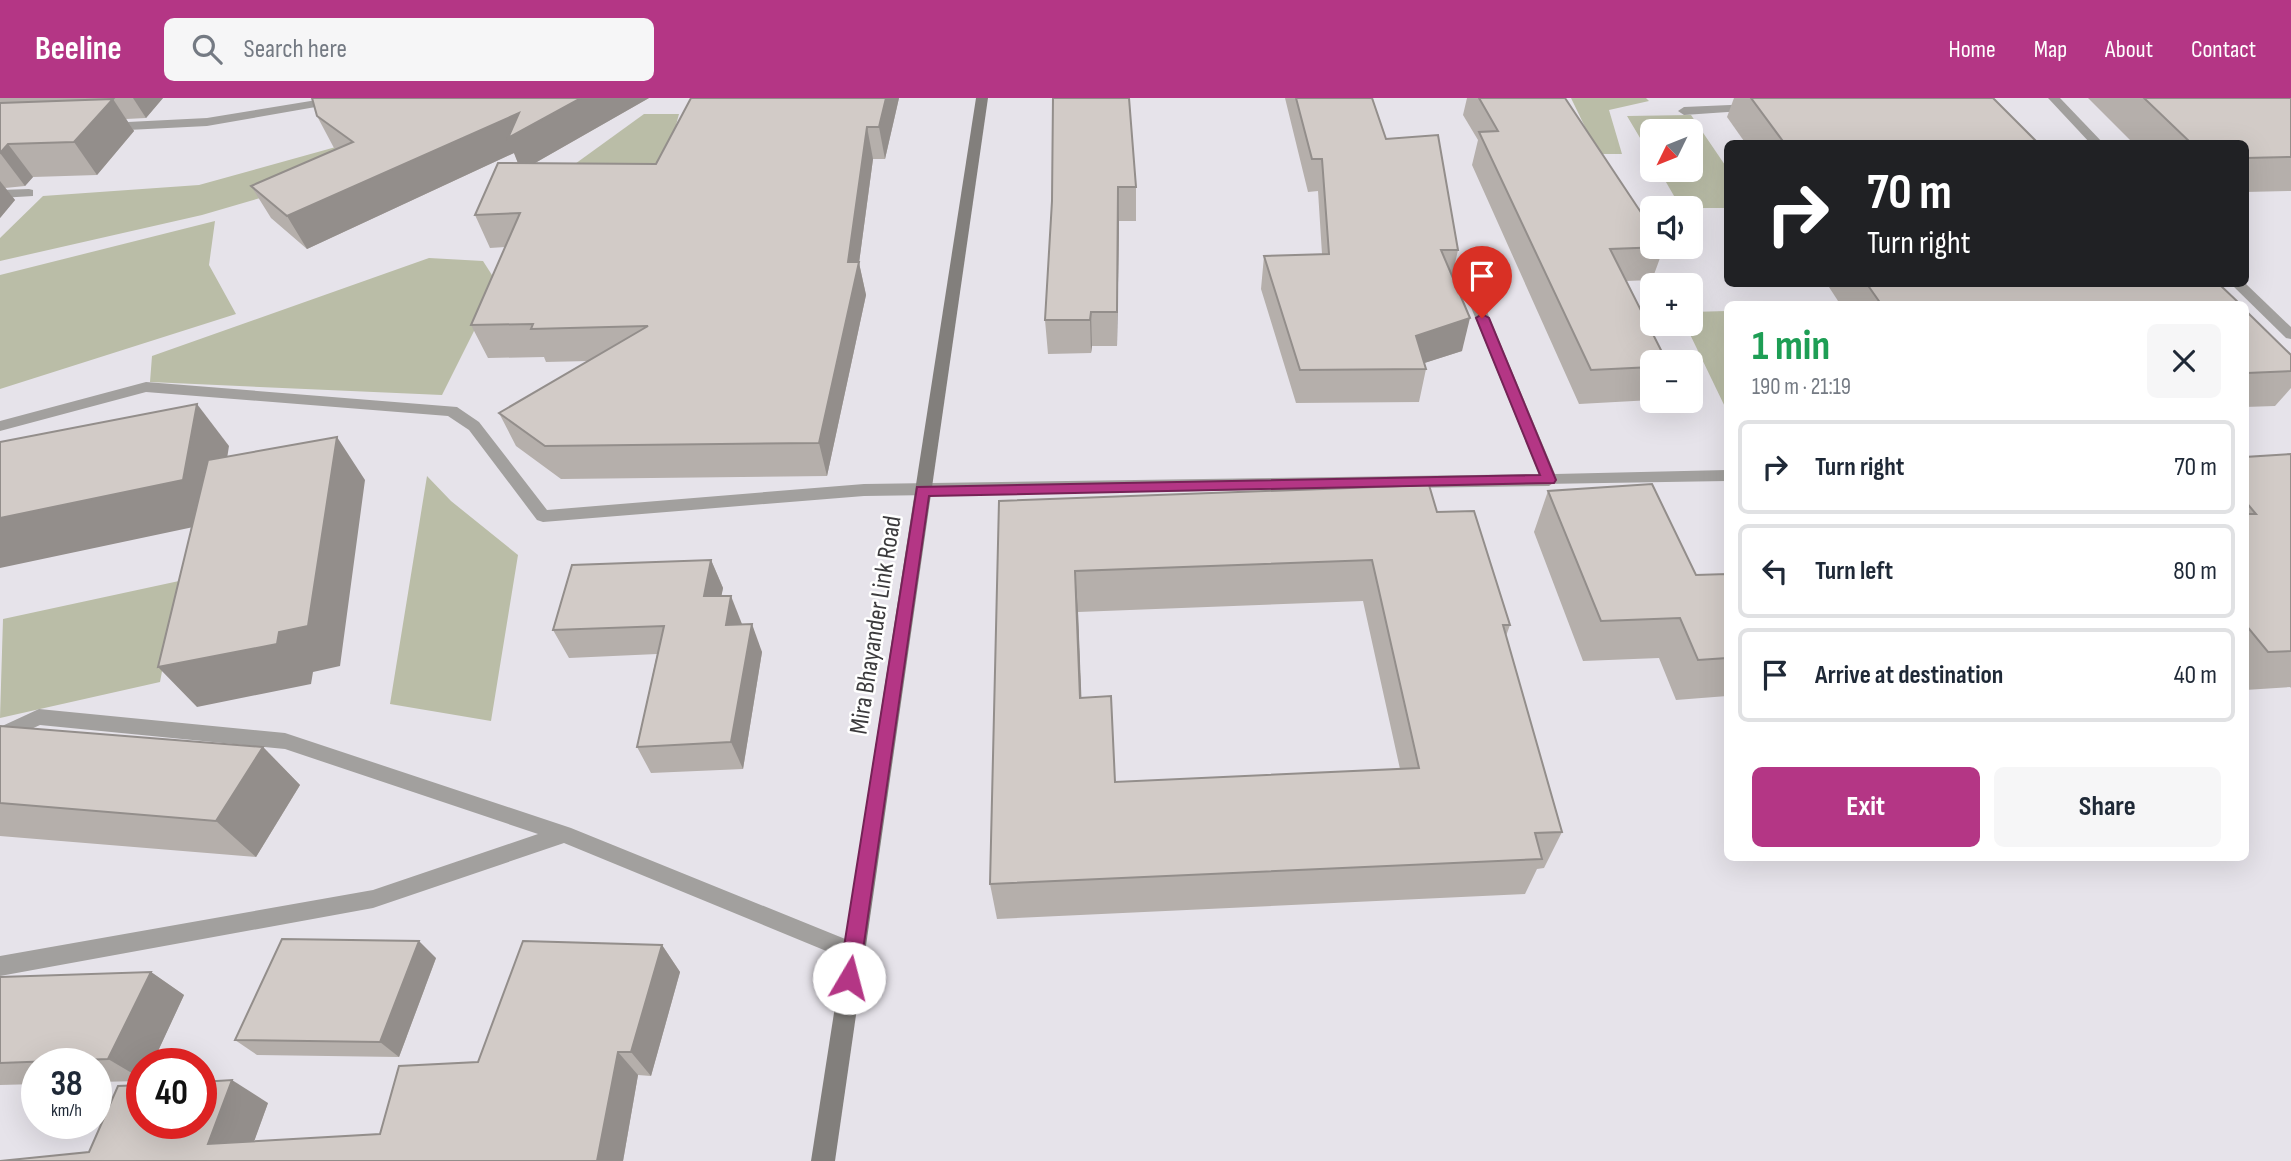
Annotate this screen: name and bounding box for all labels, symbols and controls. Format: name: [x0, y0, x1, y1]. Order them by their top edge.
search box: [164, 18, 654, 81]
text: Beeline: [35, 29, 122, 69]
icon: search: [188, 30, 226, 68]
text: Search here: [244, 34, 347, 65]
text: Home: [1948, 35, 1996, 64]
text: Map: [2034, 35, 2067, 64]
text: About: [2105, 35, 2153, 64]
text: Contact: [2191, 35, 2256, 64]
north arrow: [1640, 119, 1703, 182]
map controls: [1640, 119, 1703, 413]
text: 70 m: [1867, 164, 1952, 223]
icon: right: [1752, 168, 1843, 259]
button: sound: [1640, 196, 1703, 259]
text: Turn right: [1867, 224, 1971, 263]
pin: [1452, 246, 1512, 318]
icon: arrive: [1463, 257, 1501, 295]
button: +: [1640, 273, 1703, 336]
text: 1 min: [1752, 321, 1830, 372]
button: close: [2147, 324, 2221, 398]
button: −: [1640, 350, 1703, 413]
text: 190 m · 21:19: [1752, 373, 1851, 401]
icon: right: [1756, 448, 1794, 486]
text: Turn right: [1815, 452, 1904, 483]
text: 70 m: [2174, 452, 2217, 483]
street label: Mira Bhayander Link Road: [843, 514, 909, 736]
icon: left: [1756, 552, 1794, 590]
text: Turn left: [1815, 556, 1893, 587]
text: 80 m: [2173, 556, 2217, 587]
icon: arrive: [1756, 656, 1794, 694]
text: Arrive at destination: [1815, 660, 2003, 691]
text: 40 m: [2174, 660, 2217, 691]
button: Exit: [1752, 767, 1980, 847]
button: Share: [1994, 767, 2221, 847]
position arrow: [812, 941, 886, 1015]
speed limit sign: 40: [126, 1048, 217, 1139]
text: 38: [50, 1063, 83, 1106]
text: km/h: [51, 1100, 82, 1121]

